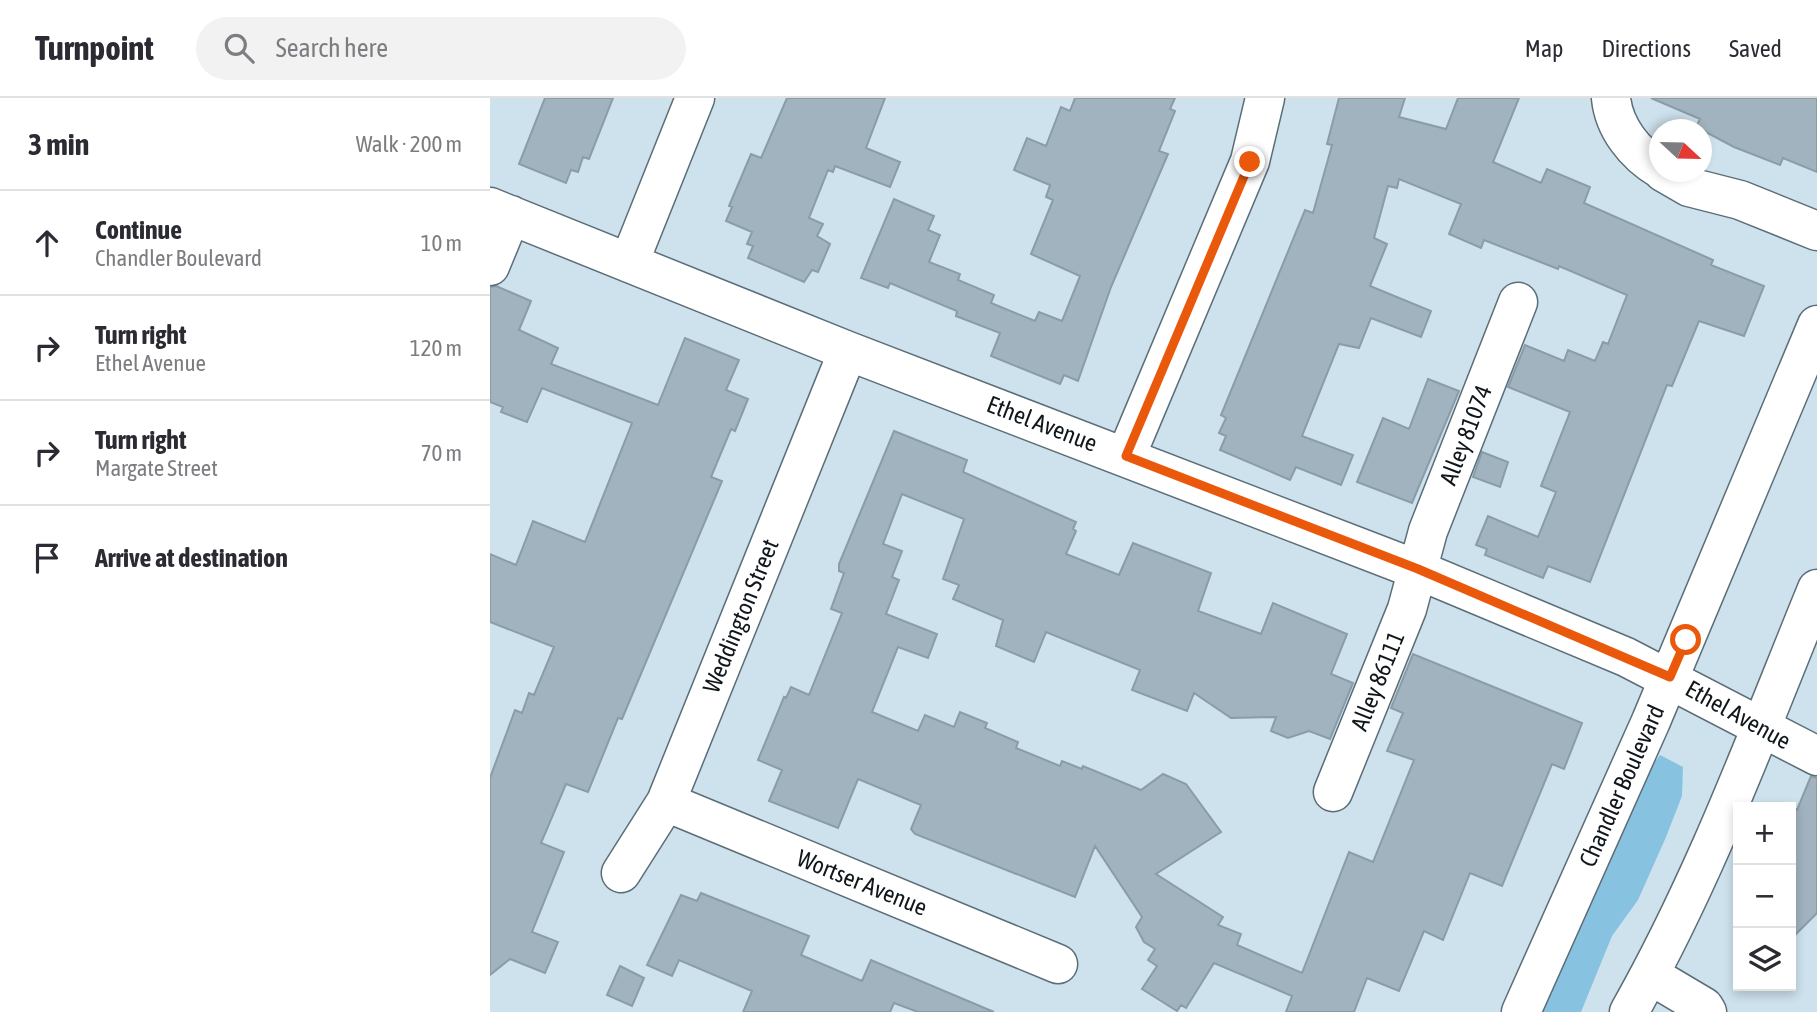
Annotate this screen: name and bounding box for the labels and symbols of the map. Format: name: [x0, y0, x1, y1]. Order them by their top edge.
north arrow: [1649, 119, 1712, 182]
route end: [1234, 146, 1265, 177]
street label: Alley 81074: [1434, 381, 1497, 488]
street label: Ethel Avenue: [983, 390, 1101, 457]
street label: Weddington Street: [697, 535, 784, 697]
route start: [1670, 624, 1701, 655]
street label: Alley 86111: [1345, 627, 1410, 734]
street label: Ethel Avenue: [1681, 675, 1795, 754]
street label: Chandler Boulevard: [1574, 701, 1669, 871]
street label: Wortser Avenue: [793, 844, 931, 921]

